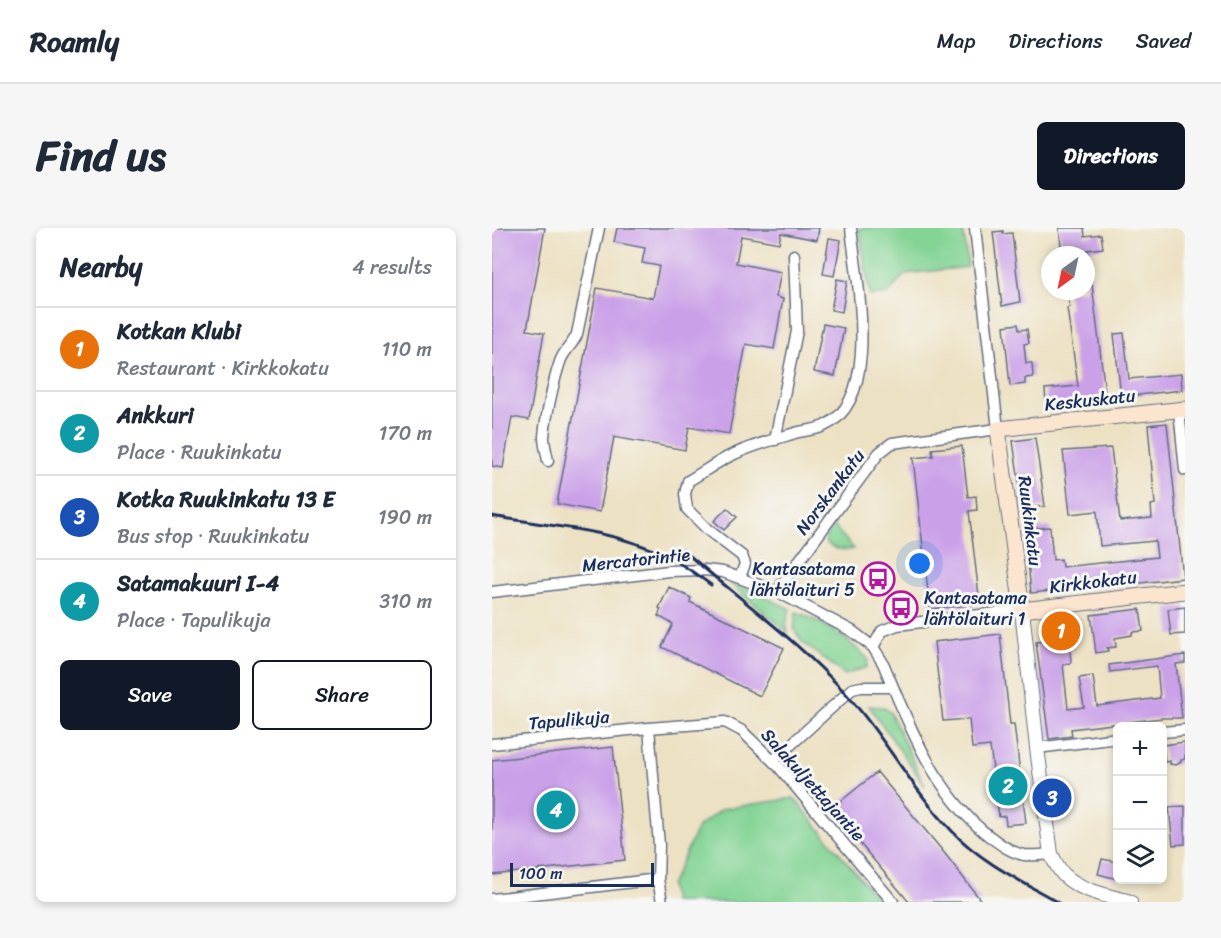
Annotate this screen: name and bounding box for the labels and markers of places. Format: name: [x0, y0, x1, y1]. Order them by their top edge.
place label: Kantasatama lähtölaituri 5: [750, 553, 856, 606]
bus stop icon: Kantasatama lähtölaituri 5: [860, 561, 896, 597]
place label: Kantasatama lähtölaituri 1: [924, 582, 1028, 635]
bus stop icon: Kantasatama lähtölaituri 1: [883, 590, 919, 626]
pin: 1: [1042, 608, 1080, 654]
pin: 2: [988, 764, 1028, 808]
pin: 3: [1032, 776, 1072, 820]
pin: 4: [536, 788, 576, 832]

